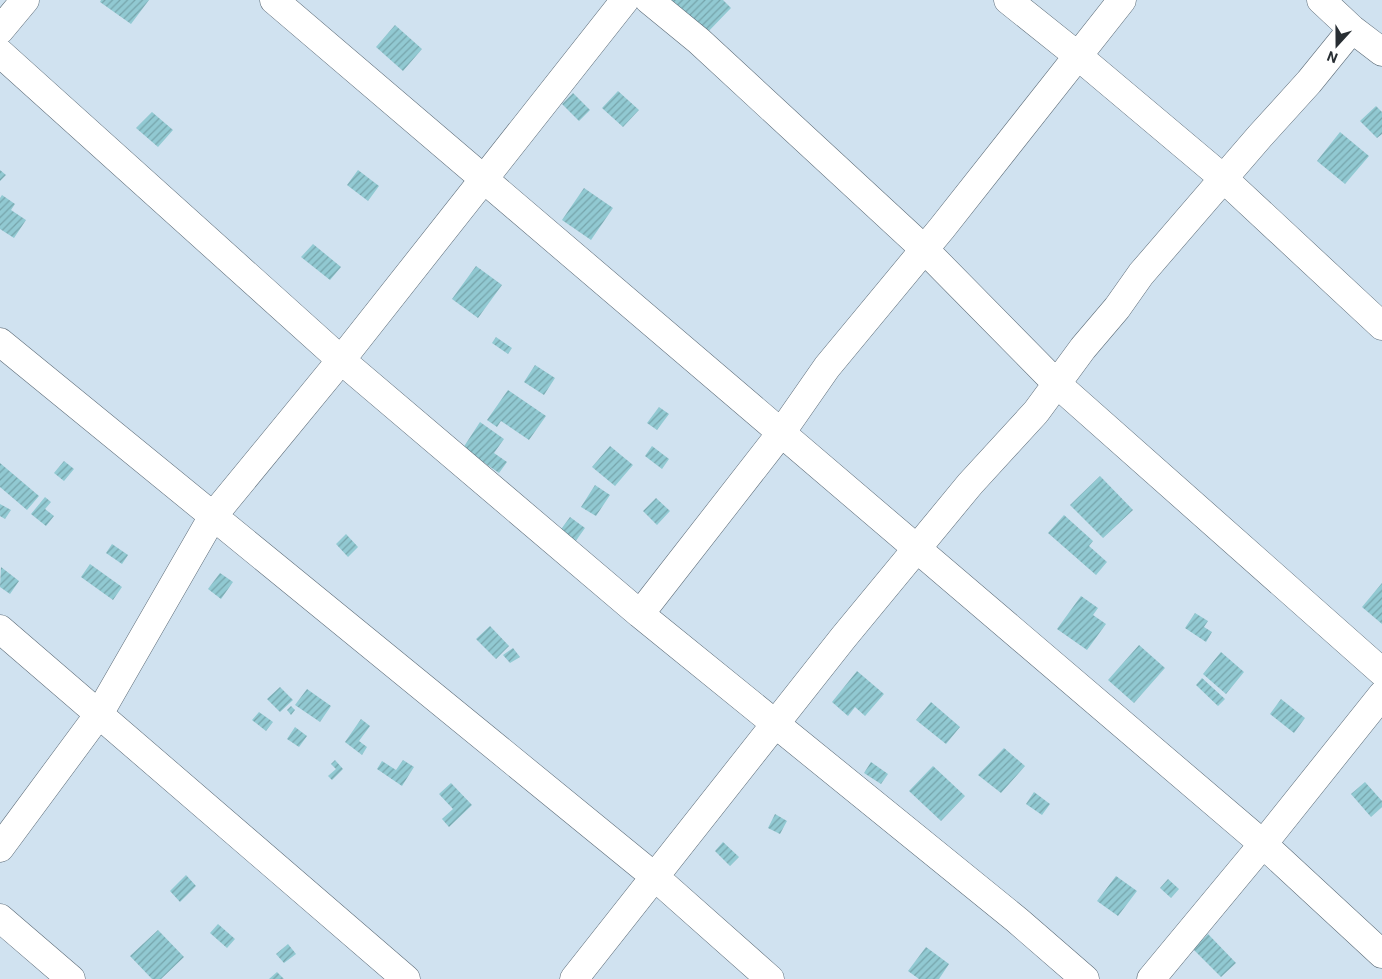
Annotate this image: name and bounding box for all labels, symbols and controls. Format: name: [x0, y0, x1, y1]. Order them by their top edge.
north arrow: [1312, 20, 1362, 70]
text: N: [1325, 48, 1340, 66]

